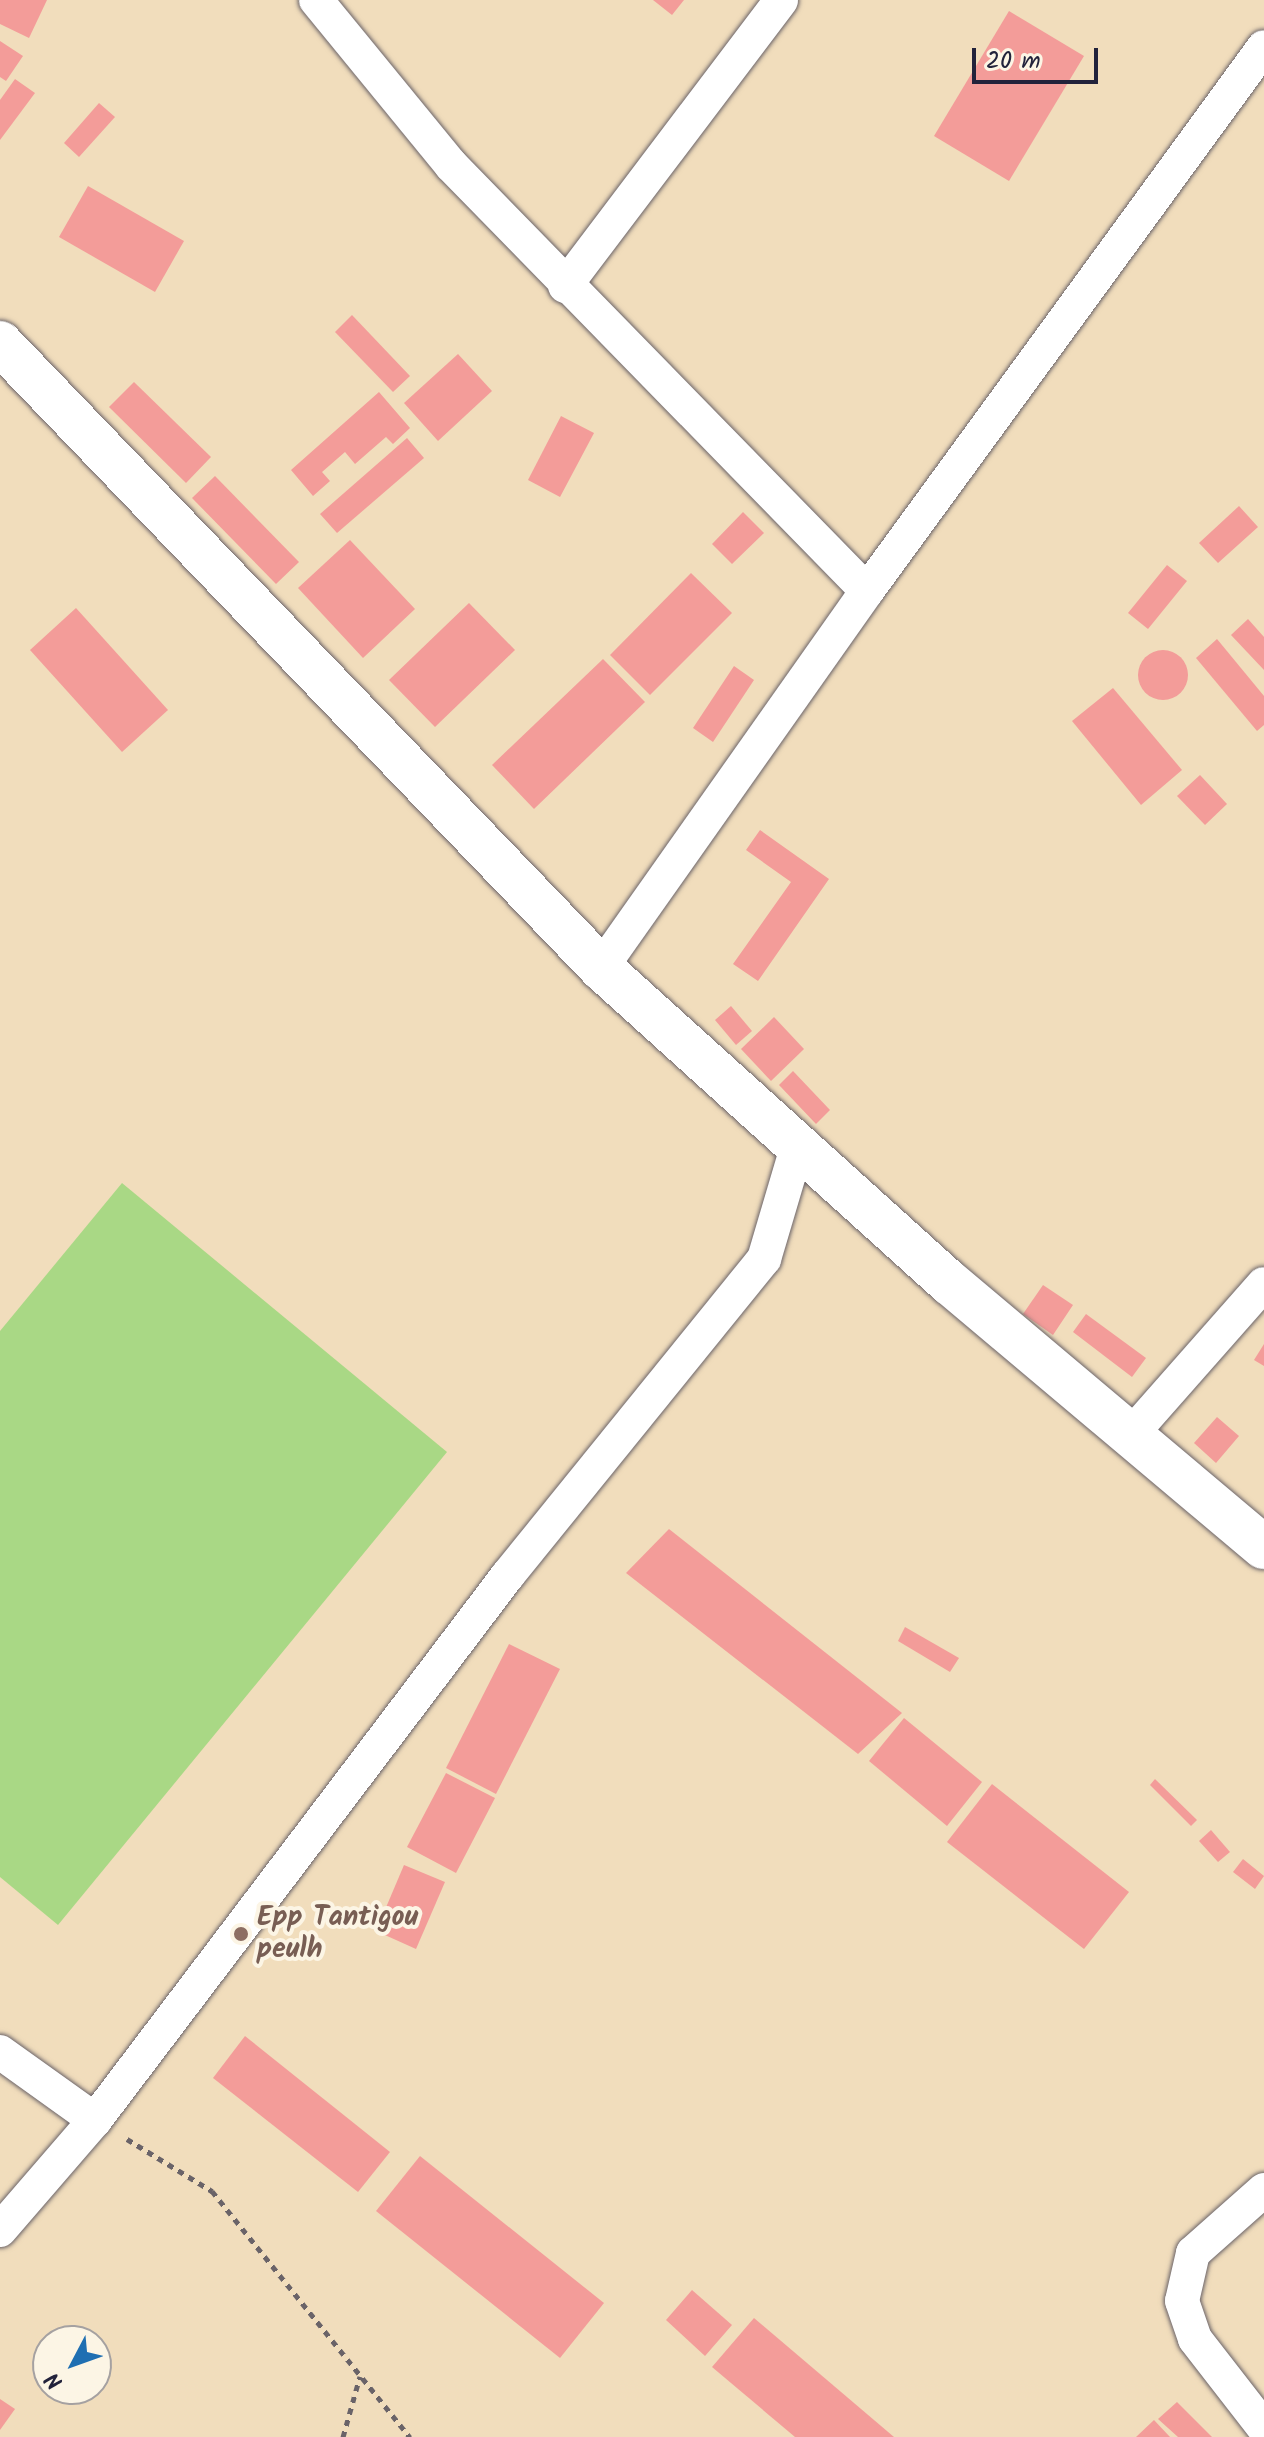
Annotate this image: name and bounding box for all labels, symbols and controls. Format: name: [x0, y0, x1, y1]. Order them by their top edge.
scale bar: [976, 32, 1102, 82]
text: 20 m: [986, 42, 1041, 81]
place label: Epp Tantigou peulh: [257, 1901, 418, 1967]
marker: Epp Tantigou peulh: [232, 1925, 250, 1943]
north arrow: [32, 2325, 112, 2405]
text: N: [37, 2363, 73, 2396]

